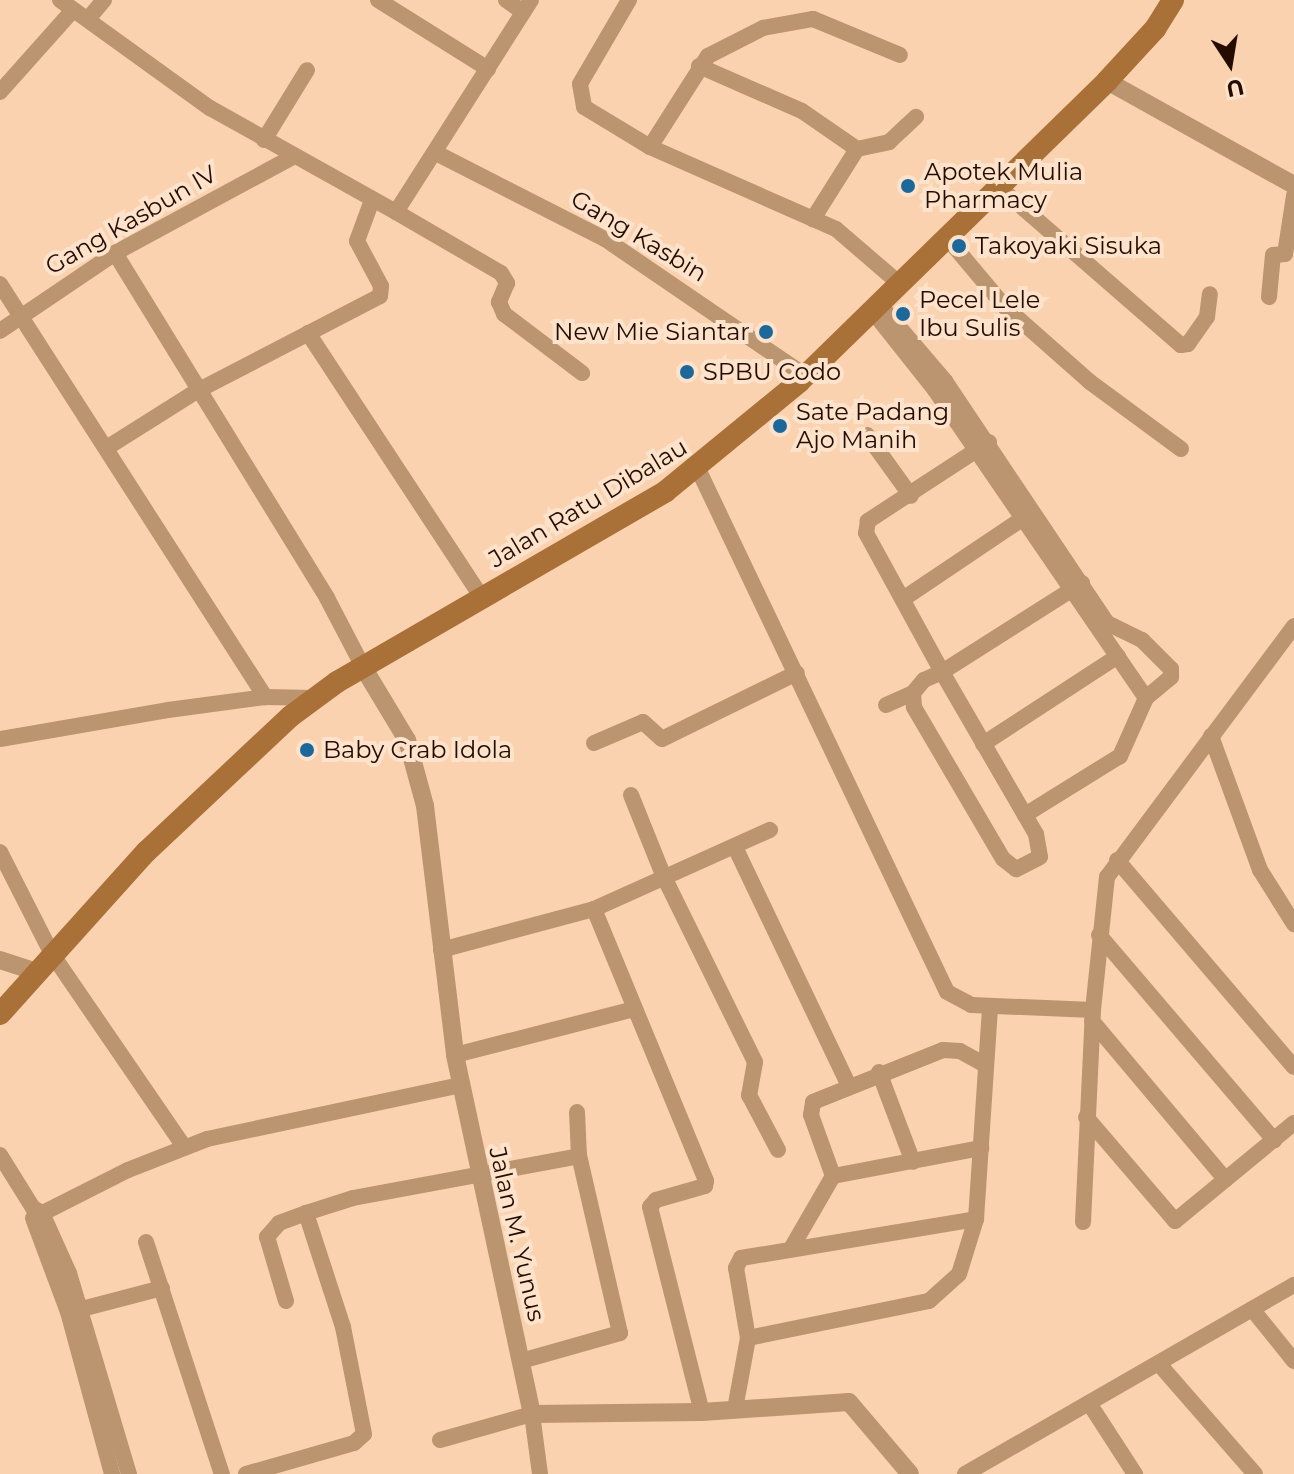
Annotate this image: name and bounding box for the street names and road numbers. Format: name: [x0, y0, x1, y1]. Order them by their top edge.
street label: Gang Kasbun IV: [40, 159, 222, 281]
street label: Gang Kasbin: [566, 184, 712, 288]
street label: Jalan Ratu Dibalau: [484, 432, 692, 574]
street label: Jalan M. Yunus: [483, 1144, 551, 1324]

